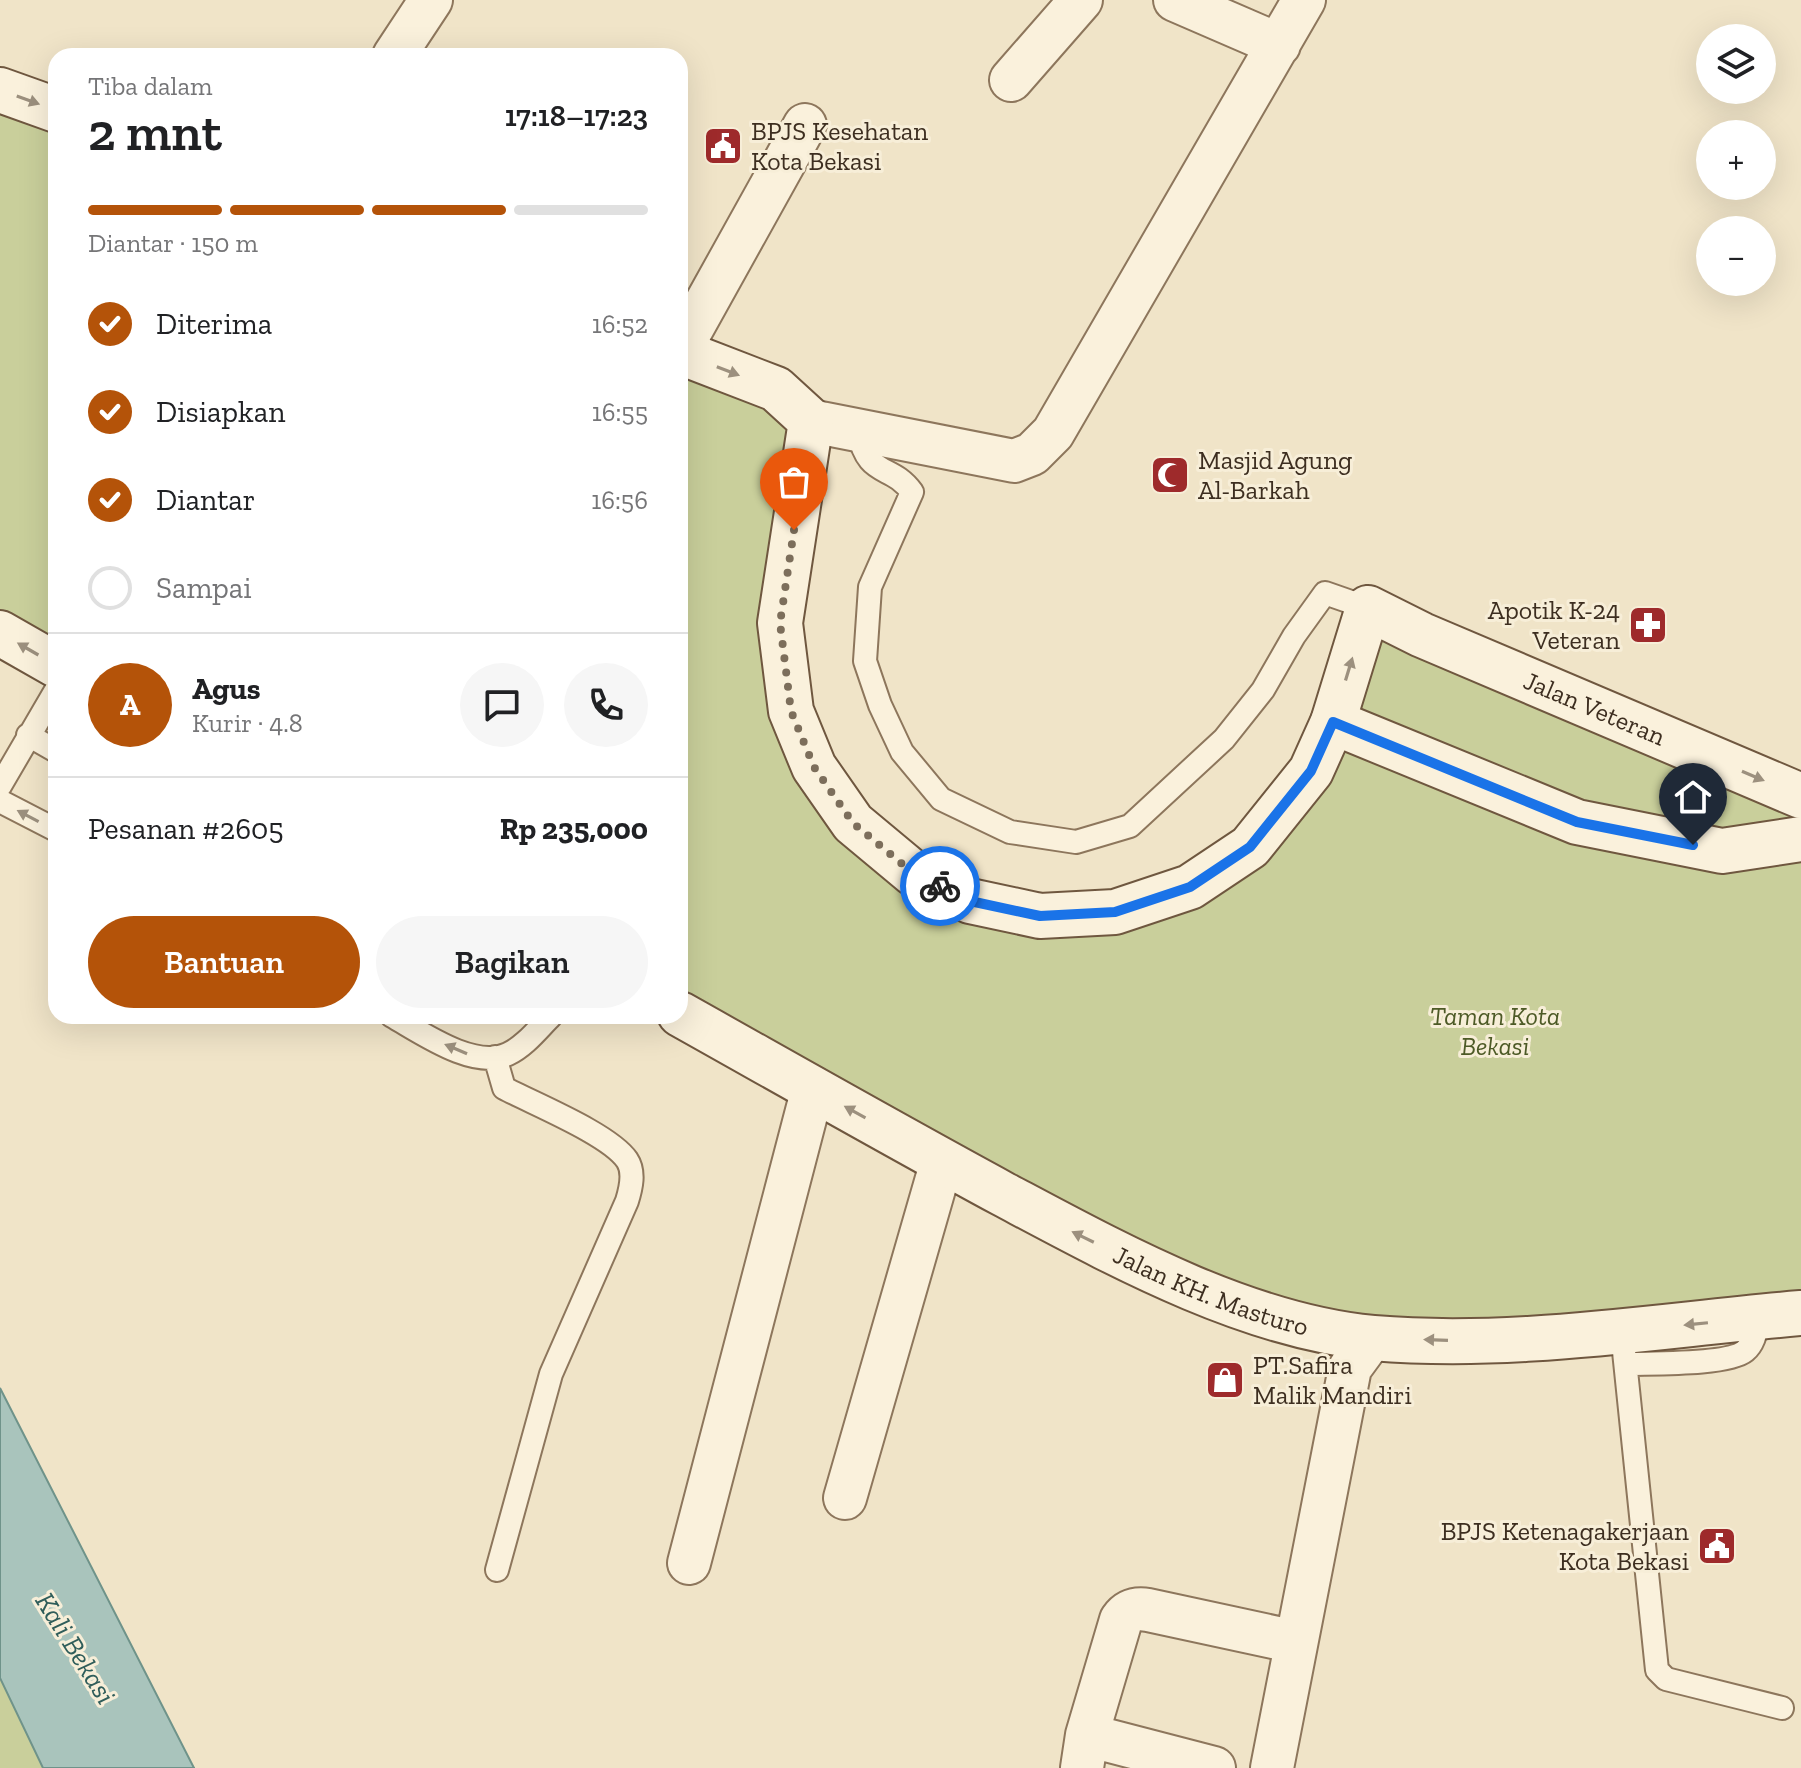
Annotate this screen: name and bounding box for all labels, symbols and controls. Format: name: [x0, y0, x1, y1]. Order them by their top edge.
map controls: [1696, 24, 1776, 296]
button: layers: [1696, 24, 1776, 104]
text: Tiba dalam: [88, 70, 213, 102]
one-way arrow: [16, 94, 40, 107]
text: 17:18–17:23: [505, 98, 648, 134]
text: 2 mnt: [88, 101, 222, 163]
place label: BPJS Kesehatan Kota Bekasi: [751, 115, 928, 177]
button: +: [1696, 120, 1776, 200]
public building icon: BPJS Kesehatan Kota Bekasi: [702, 125, 744, 167]
button: −: [1696, 216, 1776, 296]
text: Diantar · 150 m: [88, 227, 258, 259]
icon: check: [88, 302, 132, 346]
text: Diterima: [156, 306, 272, 342]
text: 16:52: [592, 308, 648, 340]
one-way arrow: [716, 365, 740, 378]
icon: check: [88, 390, 132, 434]
text: Disiapkan: [156, 394, 285, 430]
text: 16:55: [592, 396, 648, 428]
place label: Masjid Agung Al-Barkah: [1198, 444, 1352, 506]
pin: [760, 448, 828, 530]
mosque icon: Masjid Agung Al-Barkah: [1149, 454, 1191, 496]
icon: bag: [772, 460, 816, 504]
icon: check: [88, 478, 132, 522]
text: Diantar: [156, 482, 255, 518]
text: 16:56: [591, 484, 648, 516]
text: Sampai: [156, 570, 252, 606]
place label: Apotik K-24 Veteran: [1488, 594, 1620, 656]
pharmacy icon: Apotik K-24 Veteran: [1627, 604, 1669, 646]
one-way arrow: [17, 642, 39, 656]
one-way arrow: [1343, 657, 1356, 681]
button: chat: [460, 663, 544, 747]
button: phone: [564, 663, 648, 747]
street label: Jalan Veteran: [1519, 664, 1670, 753]
text: Agus: [192, 671, 261, 707]
text: A: [120, 687, 140, 723]
text: Kurir · 4.8: [192, 707, 303, 739]
pin: [1659, 763, 1727, 845]
one-way arrow: [1741, 769, 1764, 782]
icon: home: [1671, 775, 1715, 819]
one-way arrow: [17, 809, 39, 823]
text: Pesanan #2605: [88, 811, 284, 847]
text: Rp 235,000: [500, 811, 648, 847]
courier: [900, 846, 980, 926]
icon: bike: [918, 864, 962, 908]
button: Bantuan: [88, 916, 360, 1008]
button: Bagikan: [376, 916, 648, 1008]
park label: Taman Kota Bekasi: [1430, 1000, 1560, 1062]
one-way arrow: [444, 1042, 468, 1055]
one-way arrow: [844, 1105, 866, 1119]
one-way arrow: [1072, 1230, 1095, 1243]
street label: Jalan KH. Masturo: [1108, 1238, 1312, 1343]
one-way arrow: [1683, 1317, 1708, 1330]
one-way arrow: [1423, 1334, 1448, 1347]
place label: PT.Safira Malik Mandiri: [1253, 1349, 1412, 1411]
shop icon: PT.Safira Malik Mandiri: [1204, 1359, 1246, 1401]
place label: BPJS Ketenagakerjaan Kota Bekasi: [1441, 1515, 1689, 1577]
public building icon: BPJS Ketenagakerjaan Kota Bekasi: [1696, 1525, 1738, 1567]
water label: Kali Bekasi: [28, 1587, 123, 1710]

